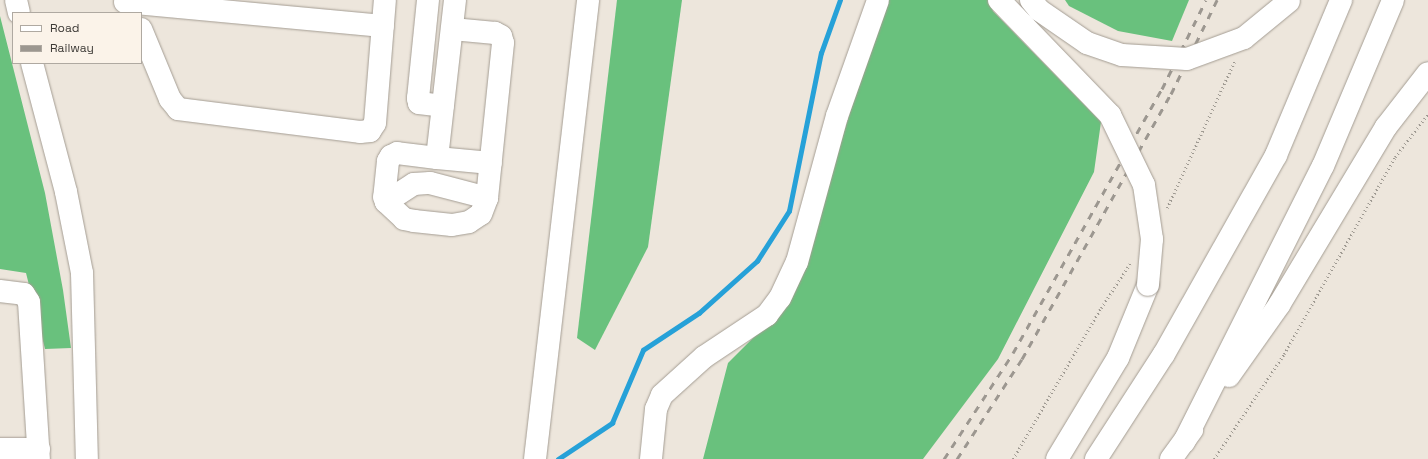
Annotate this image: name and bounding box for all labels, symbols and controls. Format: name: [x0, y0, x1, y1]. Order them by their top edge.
legend: [12, 12, 142, 64]
text: Road: [50, 20, 79, 36]
text: Railway: [50, 40, 94, 56]

